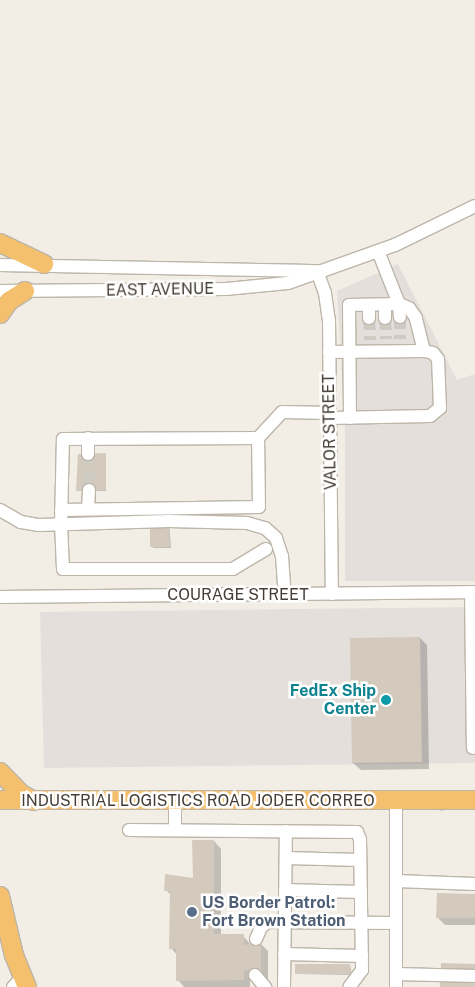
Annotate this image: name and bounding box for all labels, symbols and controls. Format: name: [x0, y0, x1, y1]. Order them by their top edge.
street label: EAST AVENUE: [106, 279, 214, 301]
street label: VALOR STREET: [319, 374, 341, 490]
street label: COURAGE STREET: [167, 585, 309, 605]
place label: FedEx Ship Center: [290, 681, 376, 719]
marker: FedEx Ship Center: [380, 694, 392, 706]
street label: INDUSTRIAL LOGISTICS ROAD JODER CORREO: [21, 791, 375, 811]
place label: US Border Patrol: Fort Brown Station: [202, 893, 346, 931]
marker: US Border Patrol: Fort Brown Station: [186, 906, 198, 918]

